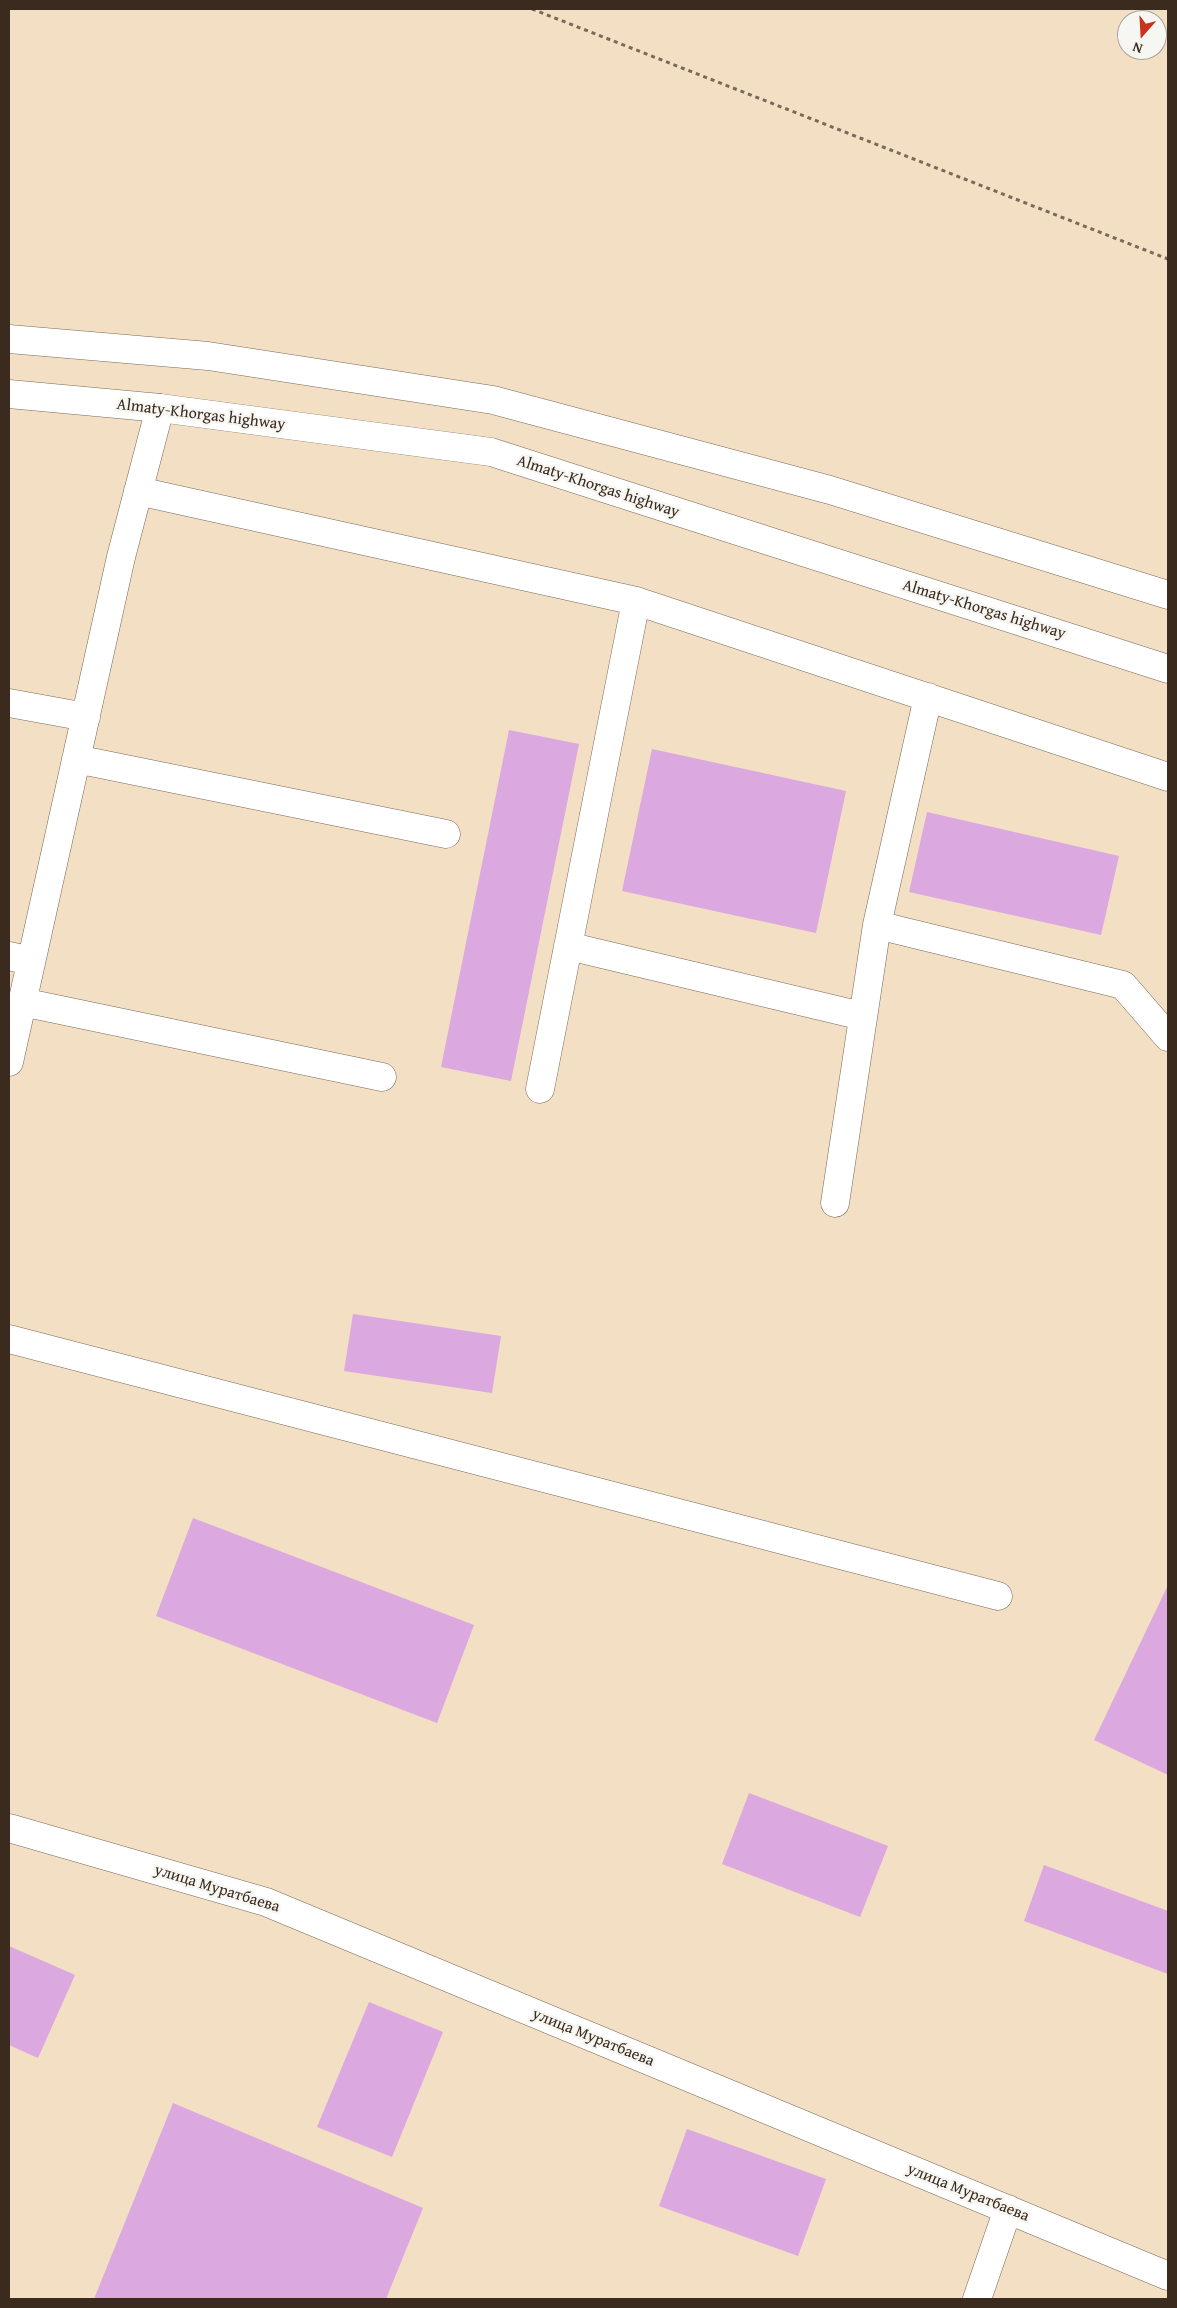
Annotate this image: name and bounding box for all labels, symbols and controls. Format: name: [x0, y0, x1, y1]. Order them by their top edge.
north arrow: [1117, 10, 1167, 60]
text: N: [1130, 37, 1145, 59]
street label: Almaty-Khorgas highway: [116, 395, 286, 435]
street label: Almaty-Khorgas highway: [514, 452, 682, 522]
street label: Almaty-Khorgas highway: [900, 576, 1068, 644]
street label: улица Муратбаева: [152, 1861, 282, 1917]
street label: улица Муратбаева: [529, 2005, 657, 2071]
street label: улица Муратбаева: [904, 2160, 1032, 2226]

